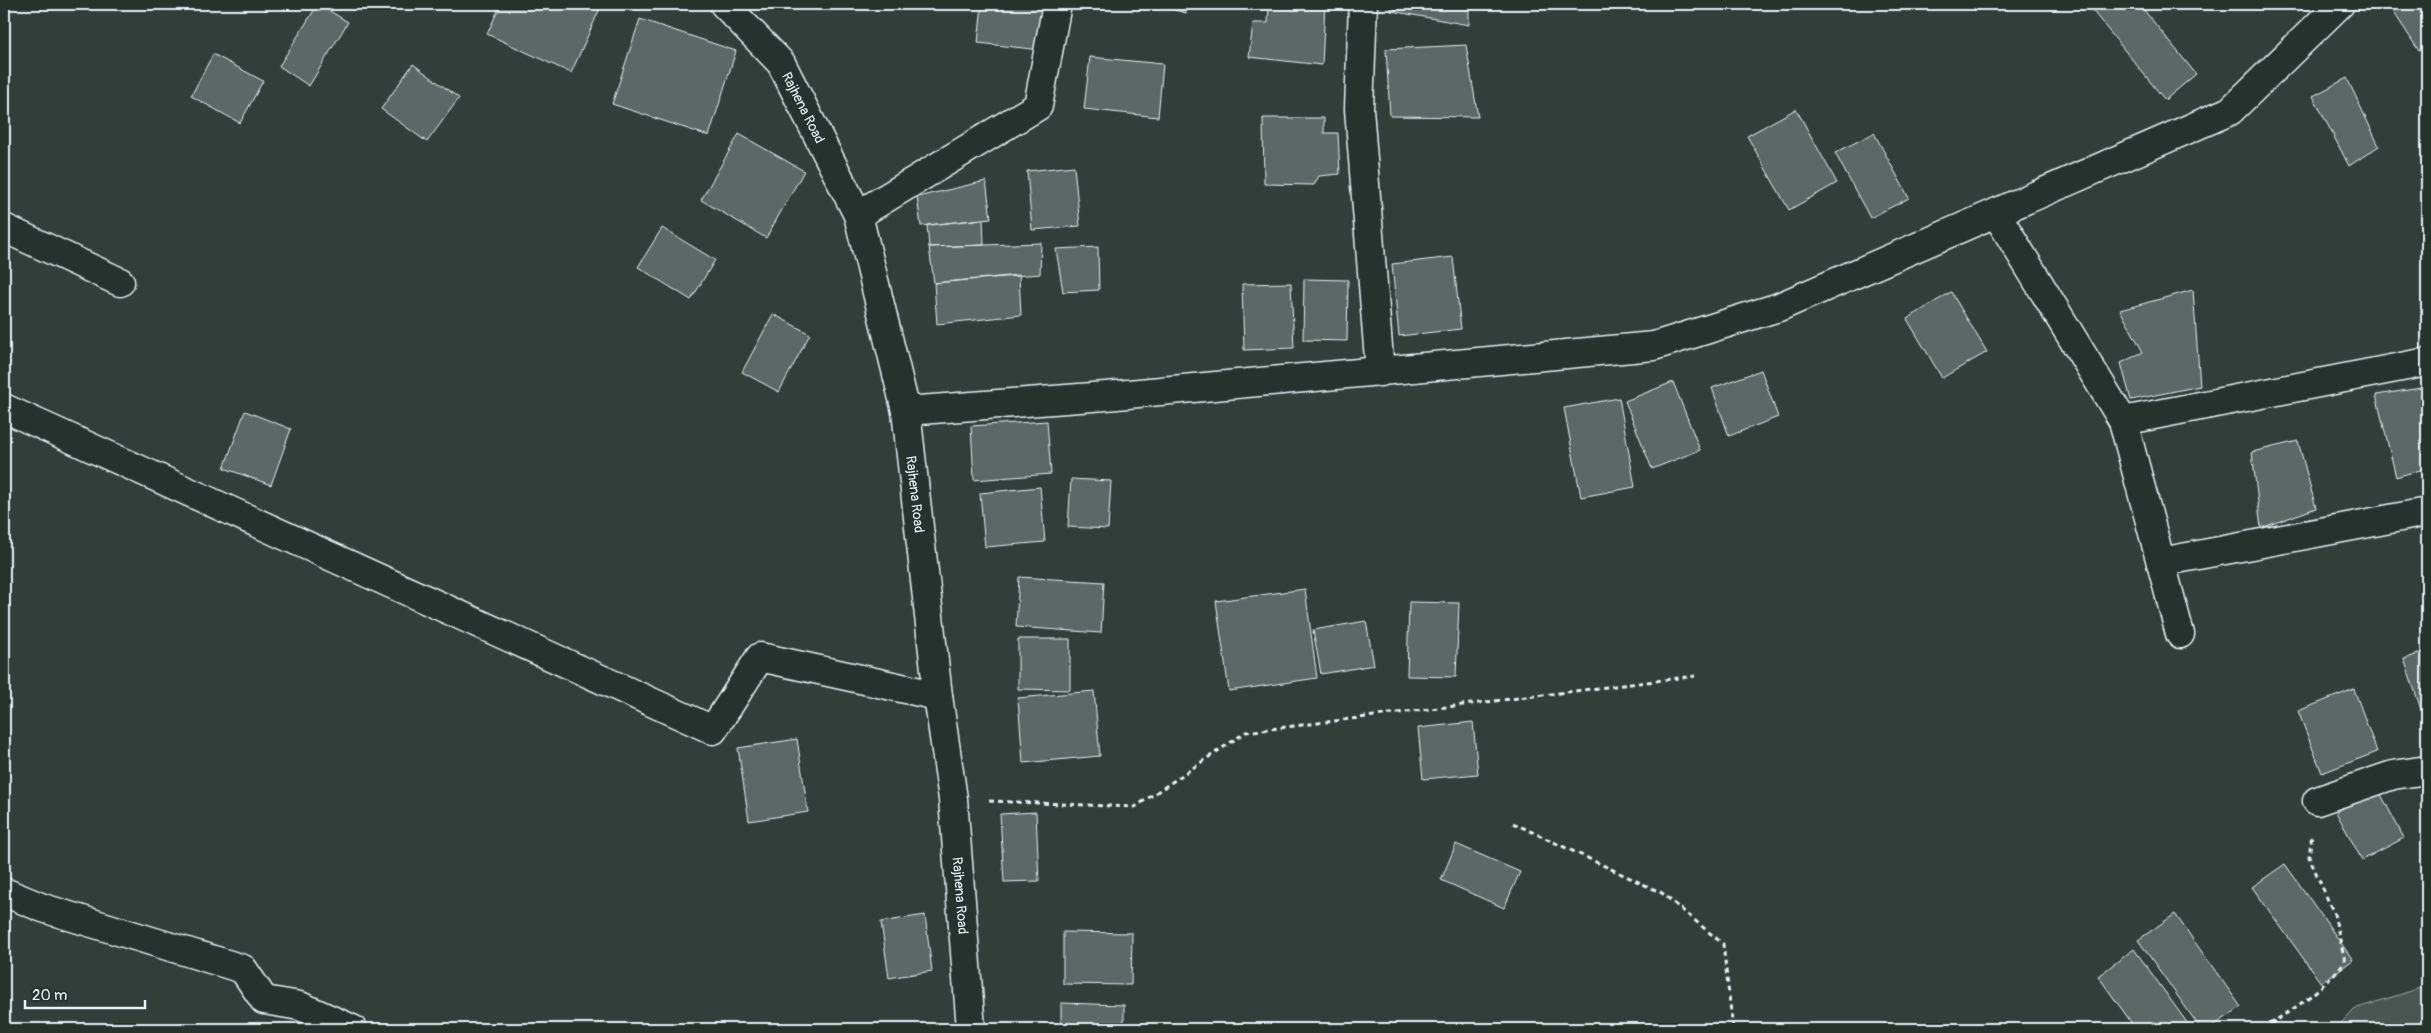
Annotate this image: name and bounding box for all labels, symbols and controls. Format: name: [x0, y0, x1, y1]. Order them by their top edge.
street label: Rajhena Road: [778, 69, 828, 146]
street label: Rajhena Road: [902, 455, 928, 534]
street label: Rajhena Road: [949, 856, 972, 935]
scale bar: [25, 978, 145, 1010]
text: 20 m: [32, 986, 67, 1005]

